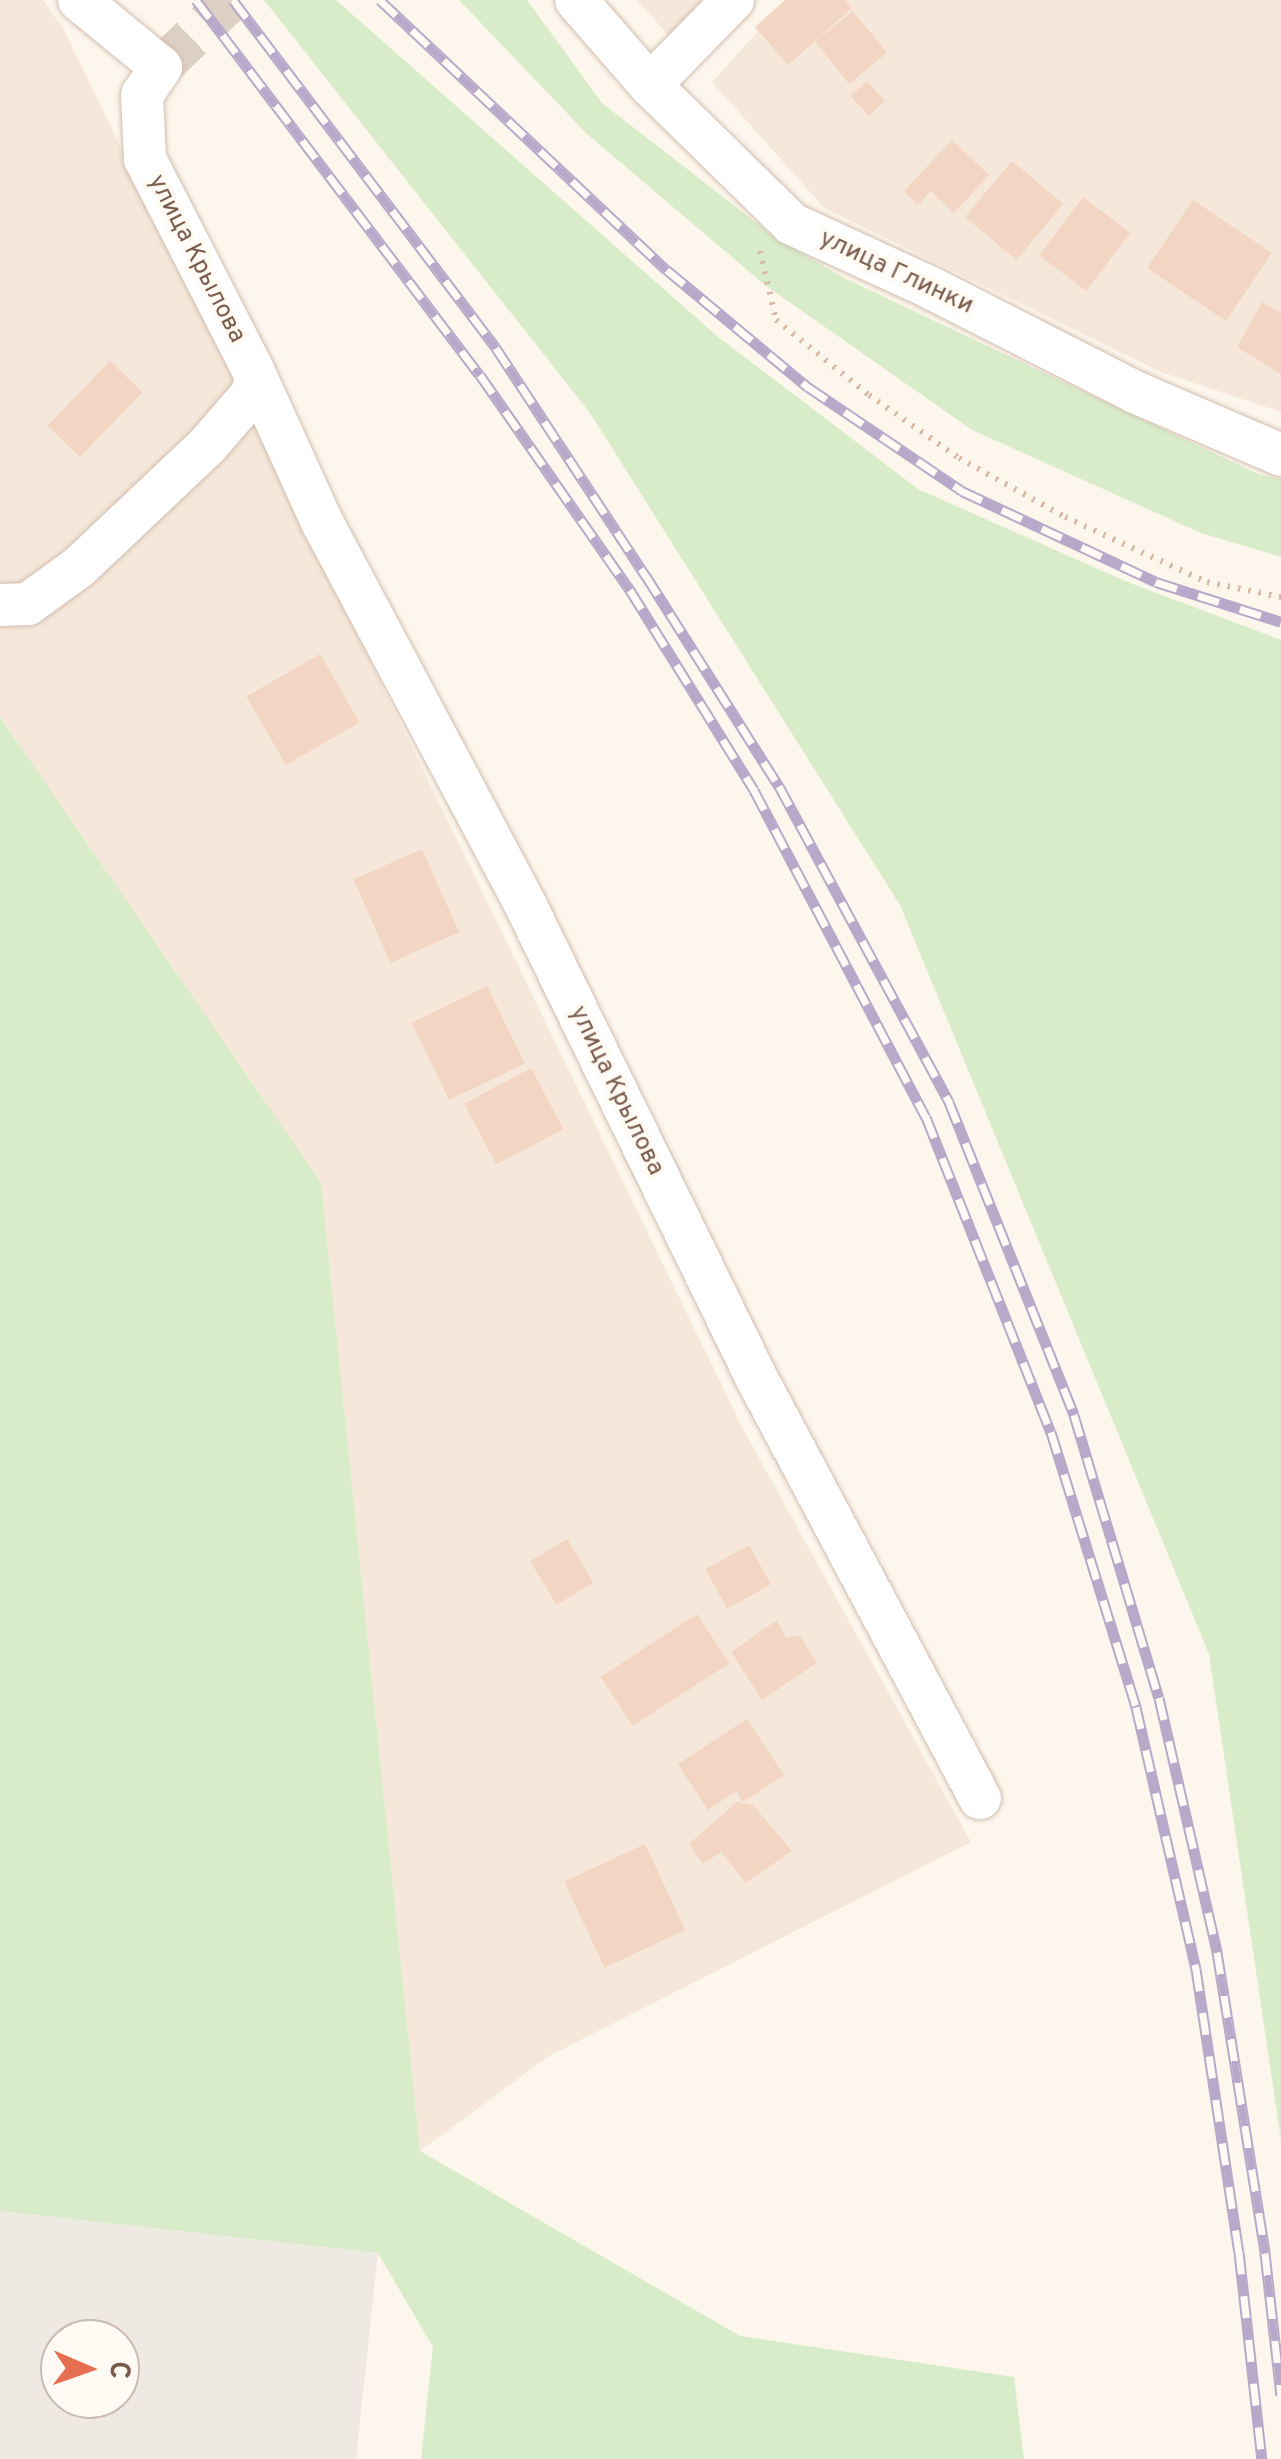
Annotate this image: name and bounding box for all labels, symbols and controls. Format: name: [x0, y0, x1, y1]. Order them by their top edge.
street label: улица Крылова: [141, 170, 251, 348]
street label: улица Глинки: [814, 224, 978, 322]
street label: улица Крылова: [562, 1001, 670, 1181]
north arrow: [40, 2319, 140, 2419]
text: С: [100, 2360, 136, 2380]

